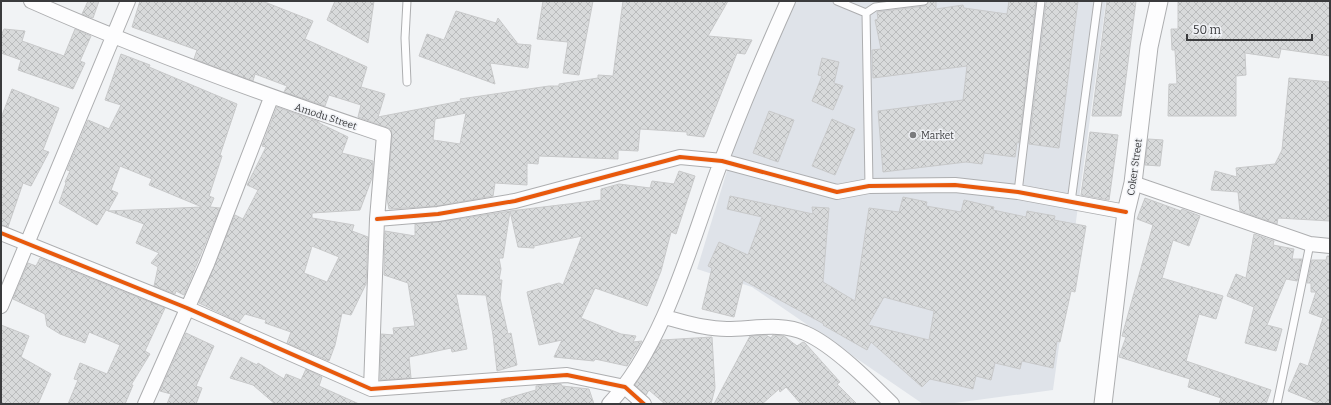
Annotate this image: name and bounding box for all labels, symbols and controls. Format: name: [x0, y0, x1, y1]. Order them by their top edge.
scale bar: [1187, 16, 1312, 42]
text: 50 m: [1193, 23, 1222, 37]
street label: Amodu Street: [293, 101, 359, 133]
marker: Market: [908, 130, 918, 140]
place label: Market: [921, 130, 954, 142]
street label: Coker Street: [1125, 138, 1145, 196]

